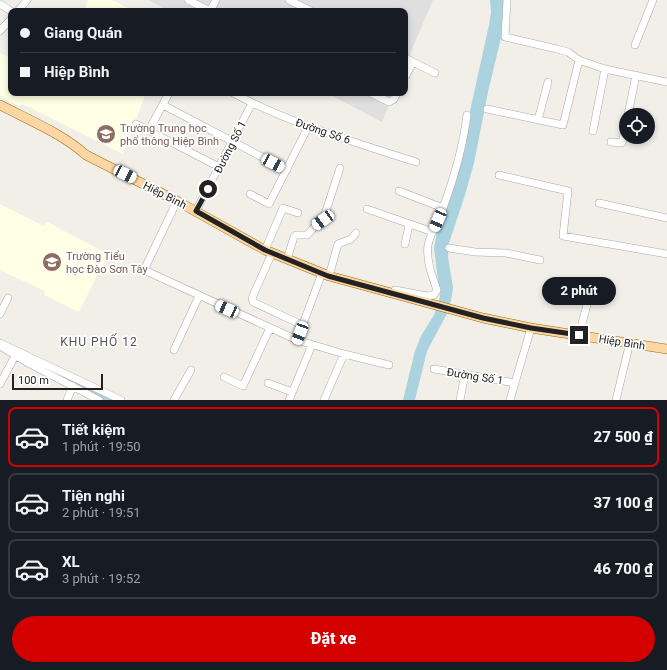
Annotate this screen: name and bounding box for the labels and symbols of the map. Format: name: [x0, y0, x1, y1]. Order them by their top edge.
street label: Đường Số 6: [294, 116, 352, 147]
street label: Đường Số 1: [212, 119, 249, 176]
place label: Trường Trung học phổ thông Hiệp Bình: [120, 122, 219, 148]
school or university icon: Trường Trung học phổ thông Hiệp Bình: [95, 123, 117, 145]
car: [260, 152, 286, 174]
car: [112, 163, 138, 185]
street label: Hiệp Bình: [141, 179, 189, 212]
route start: [199, 180, 217, 198]
car: [428, 207, 448, 233]
car: [310, 208, 336, 232]
place label: Trường Tiểu học Đào Sơn Tây: [66, 250, 148, 276]
school or university icon: Trường Tiểu học Đào Sơn Tây: [41, 251, 63, 273]
callout: 2 phút: [542, 277, 616, 305]
car: [214, 299, 240, 319]
car: [290, 320, 310, 346]
route end: [570, 326, 588, 344]
street label: Hiệp Bình: [598, 332, 646, 353]
district label: KHU PHỐ 12: [60, 333, 138, 349]
street label: Đường Số 1: [446, 366, 504, 387]
scale bar: [12, 372, 103, 391]

